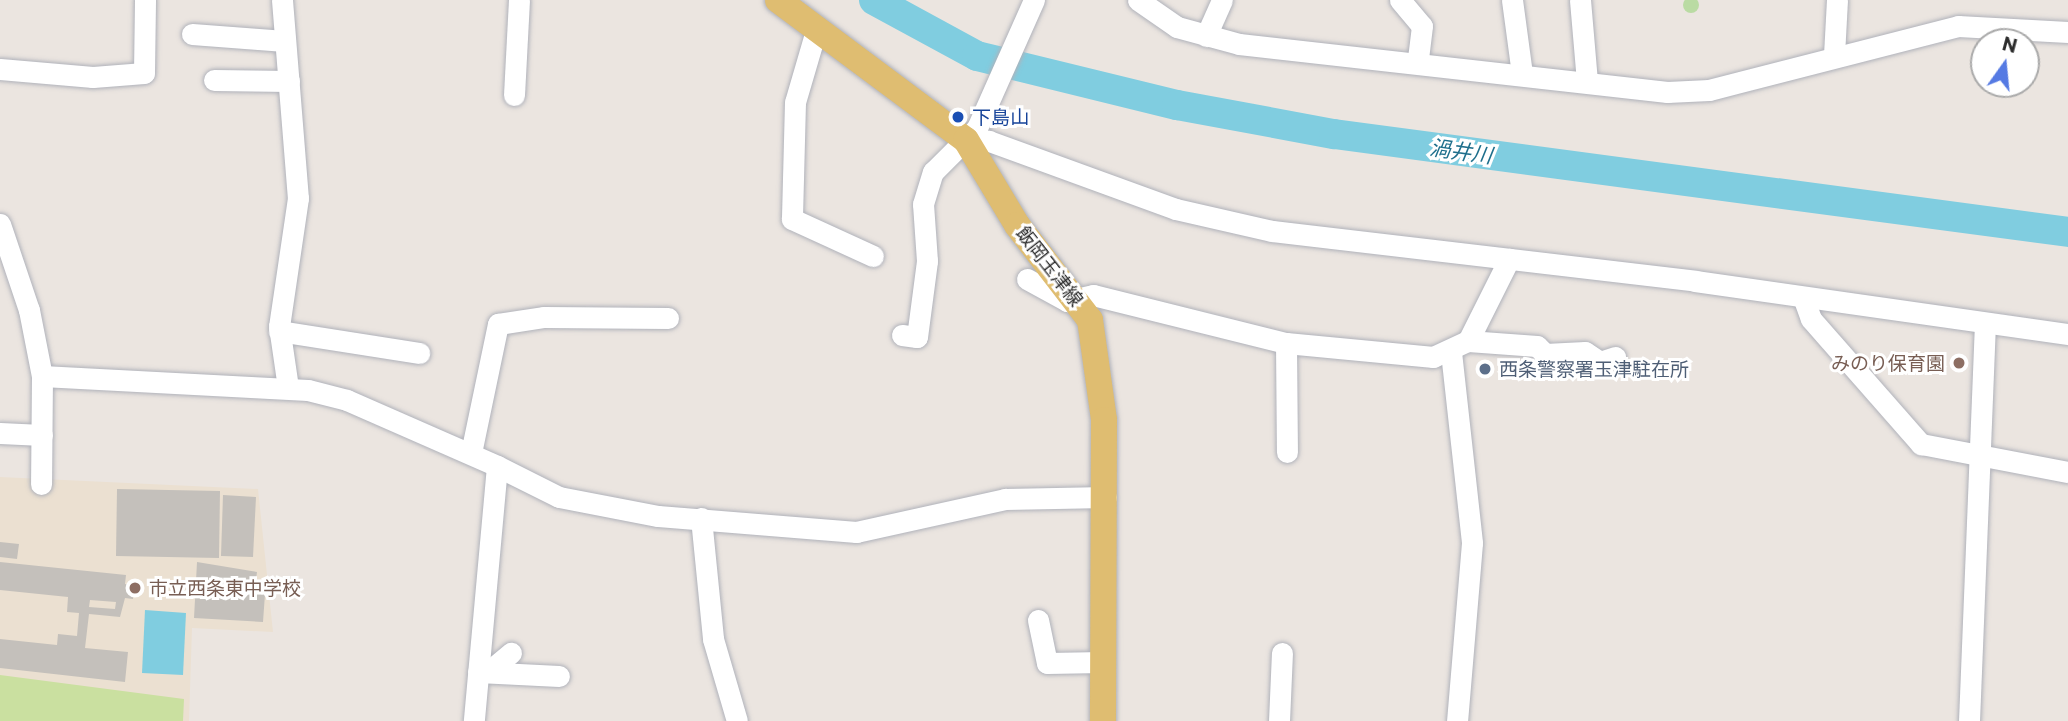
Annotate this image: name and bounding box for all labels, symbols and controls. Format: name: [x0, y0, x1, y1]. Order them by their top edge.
north arrow: [1970, 28, 2040, 98]
text: N: [2000, 31, 2020, 57]
place label: 下島山: [972, 106, 1029, 128]
marker: 下島山: [950, 109, 966, 125]
water label: 渦井川: [1428, 134, 1494, 168]
street label: 飯岡玉津線: [1012, 222, 1088, 310]
place label: みのり保育園: [1831, 352, 1945, 374]
marker: みのり保育園: [1951, 355, 1967, 371]
place label: 西条警察署玉津駐在所: [1499, 358, 1689, 380]
marker: 西条警察署玉津駐在所: [1477, 361, 1493, 377]
place label: 市立西条東中学校: [149, 577, 301, 599]
marker: 市立西条東中学校: [127, 580, 143, 596]

